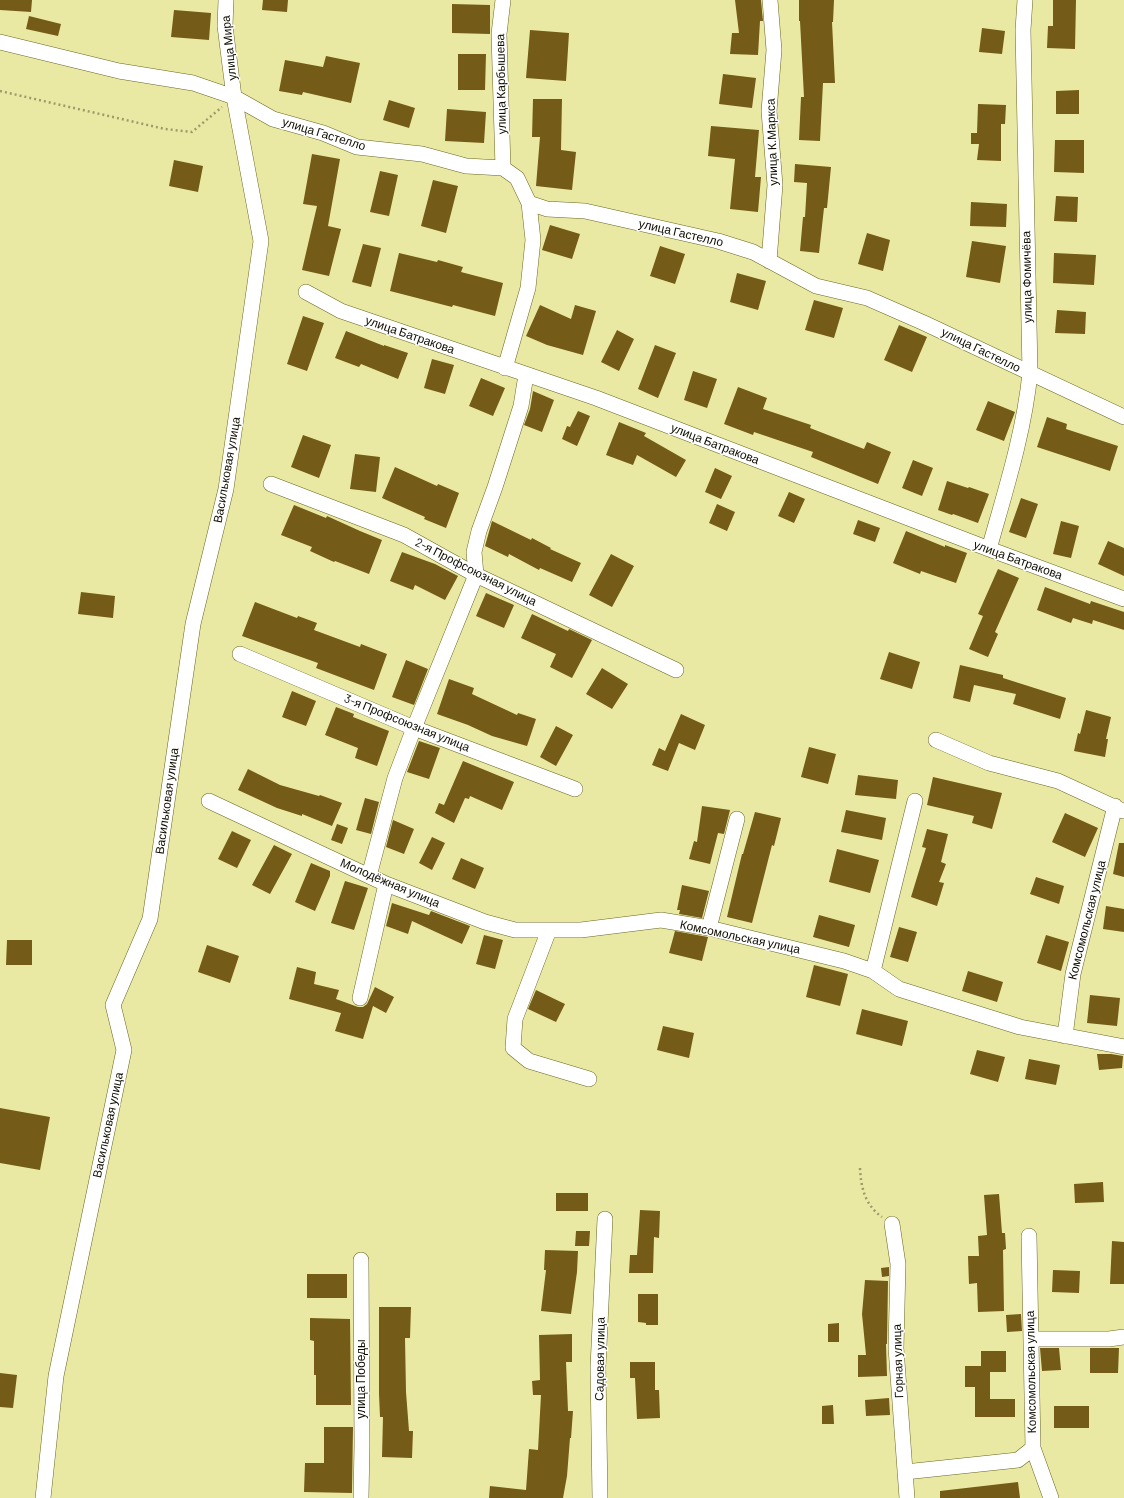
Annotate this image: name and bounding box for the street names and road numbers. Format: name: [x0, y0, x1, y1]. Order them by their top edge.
street label: улица Мира: [218, 15, 240, 81]
street label: улица Карбышева: [493, 34, 509, 134]
street label: улица К.Маркса: [763, 98, 781, 186]
street label: улица Гастелло: [281, 114, 367, 154]
street label: улица Гастелло: [637, 216, 725, 250]
street label: улица Фомичёва: [1019, 231, 1035, 323]
street label: улица Батракова: [363, 313, 457, 357]
street label: улица Гастелло: [939, 325, 1023, 375]
street label: Васильковая улица: [211, 416, 243, 524]
street label: улица Батракова: [669, 421, 761, 467]
street label: 2-я Профсоюзная улица: [413, 535, 539, 609]
street label: улица Батракова: [972, 537, 1064, 583]
street label: 3-я Профсоюзная улица: [342, 691, 472, 755]
street label: Васильковая улица: [152, 747, 182, 855]
street label: Молодёжная улица: [338, 855, 442, 911]
street label: Комсомольская улица: [1065, 859, 1109, 981]
street label: Комсомольская улица: [678, 917, 802, 957]
street label: Васильковая улица: [90, 1071, 126, 1179]
street label: Комсомольская улица: [1023, 1311, 1039, 1433]
street label: Садовая улица: [592, 1317, 608, 1401]
street label: Горная улица: [890, 1324, 906, 1398]
street label: улица Победы: [354, 1339, 368, 1419]

